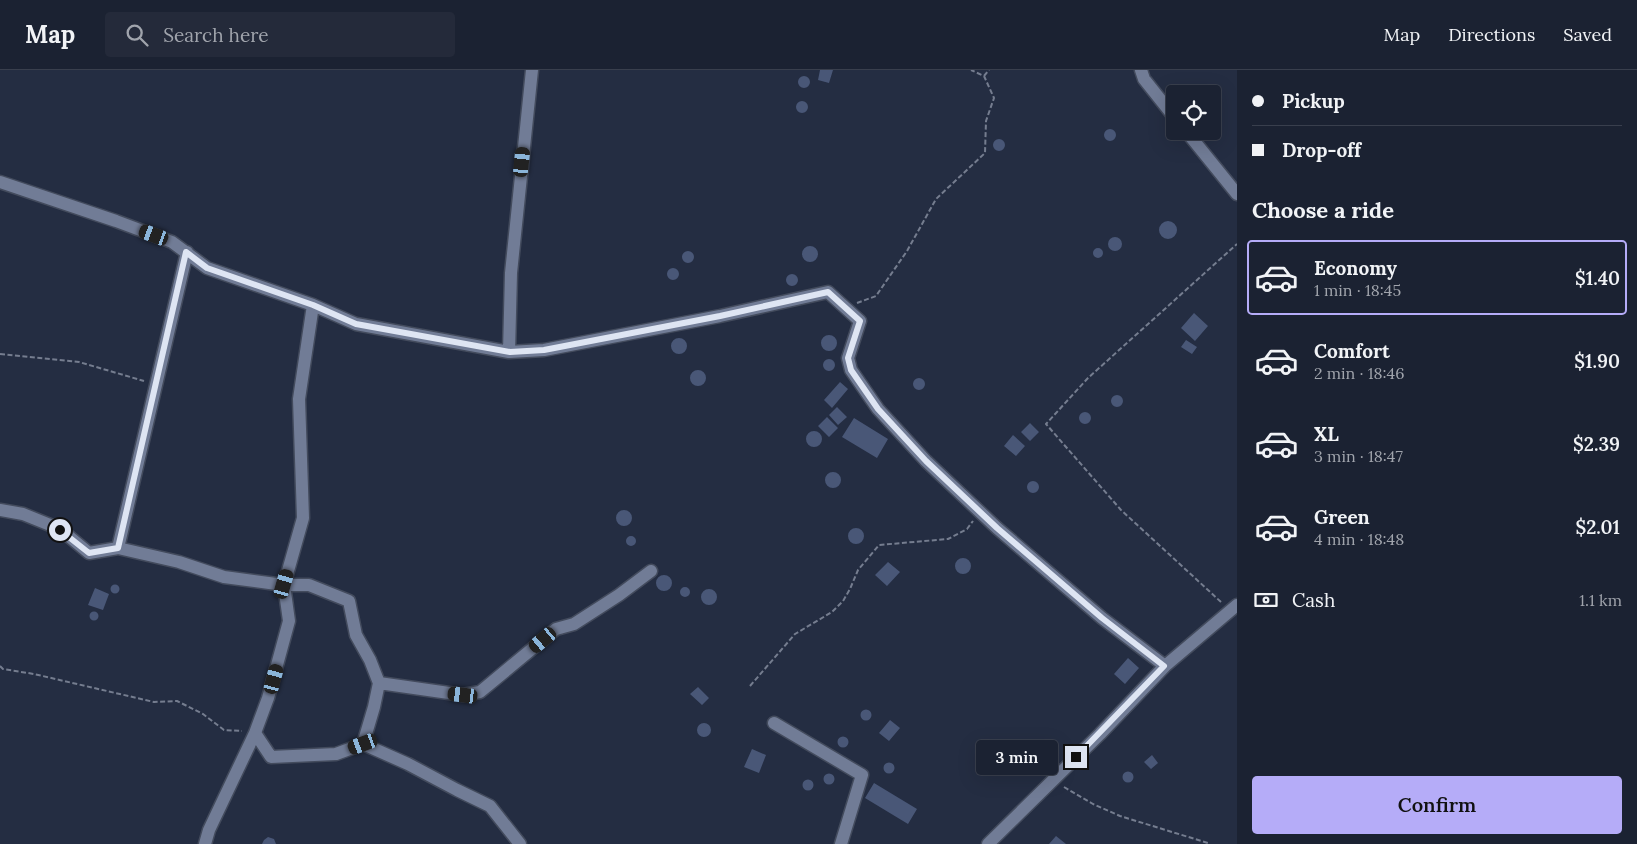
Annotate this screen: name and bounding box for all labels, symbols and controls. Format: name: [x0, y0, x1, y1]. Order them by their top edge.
search box: [105, 12, 455, 57]
text: Map: [25, 19, 75, 50]
icon: search: [123, 21, 151, 49]
text: Search here: [163, 23, 269, 47]
text: Map: [1384, 23, 1420, 46]
text: Directions: [1448, 23, 1535, 46]
text: Saved: [1563, 23, 1612, 46]
map controls: [1166, 85, 1221, 140]
button: locate: [1166, 85, 1221, 140]
text: Pickup: [1282, 89, 1345, 113]
text: Drop-off: [1282, 138, 1361, 162]
car: [512, 146, 531, 178]
text: Choose a ride: [1252, 196, 1394, 224]
car: [137, 223, 170, 247]
icon: car: [1254, 255, 1299, 300]
text: Economy: [1314, 256, 1397, 280]
text: $1.40: [1575, 266, 1620, 290]
text: 1 min · 18:45: [1314, 280, 1401, 300]
icon: car: [1254, 338, 1299, 383]
text: Comfort: [1314, 339, 1390, 363]
text: $1.90: [1574, 349, 1620, 373]
text: 2 min · 18:46: [1314, 363, 1404, 383]
icon: car: [1254, 421, 1299, 466]
text: XL: [1314, 422, 1339, 446]
text: $2.39: [1573, 432, 1620, 456]
text: 3 min · 18:47: [1314, 446, 1403, 466]
icon: car: [1254, 504, 1299, 549]
text: Green: [1314, 505, 1370, 529]
text: $2.01: [1575, 515, 1620, 539]
route start: [49, 519, 71, 541]
text: 4 min · 18:48: [1314, 529, 1404, 549]
car: [272, 568, 295, 600]
icon: cash: [1252, 586, 1280, 614]
text: Cash: [1292, 588, 1335, 612]
text: 1.1 km: [1579, 590, 1622, 610]
car: [526, 625, 559, 655]
car: [262, 663, 285, 695]
car: [447, 686, 478, 704]
car: [346, 732, 379, 756]
callout: 3 min: [976, 740, 1058, 774]
route end: [1065, 746, 1087, 768]
text: 3 min: [996, 747, 1038, 767]
button: Confirm: [1252, 776, 1622, 834]

